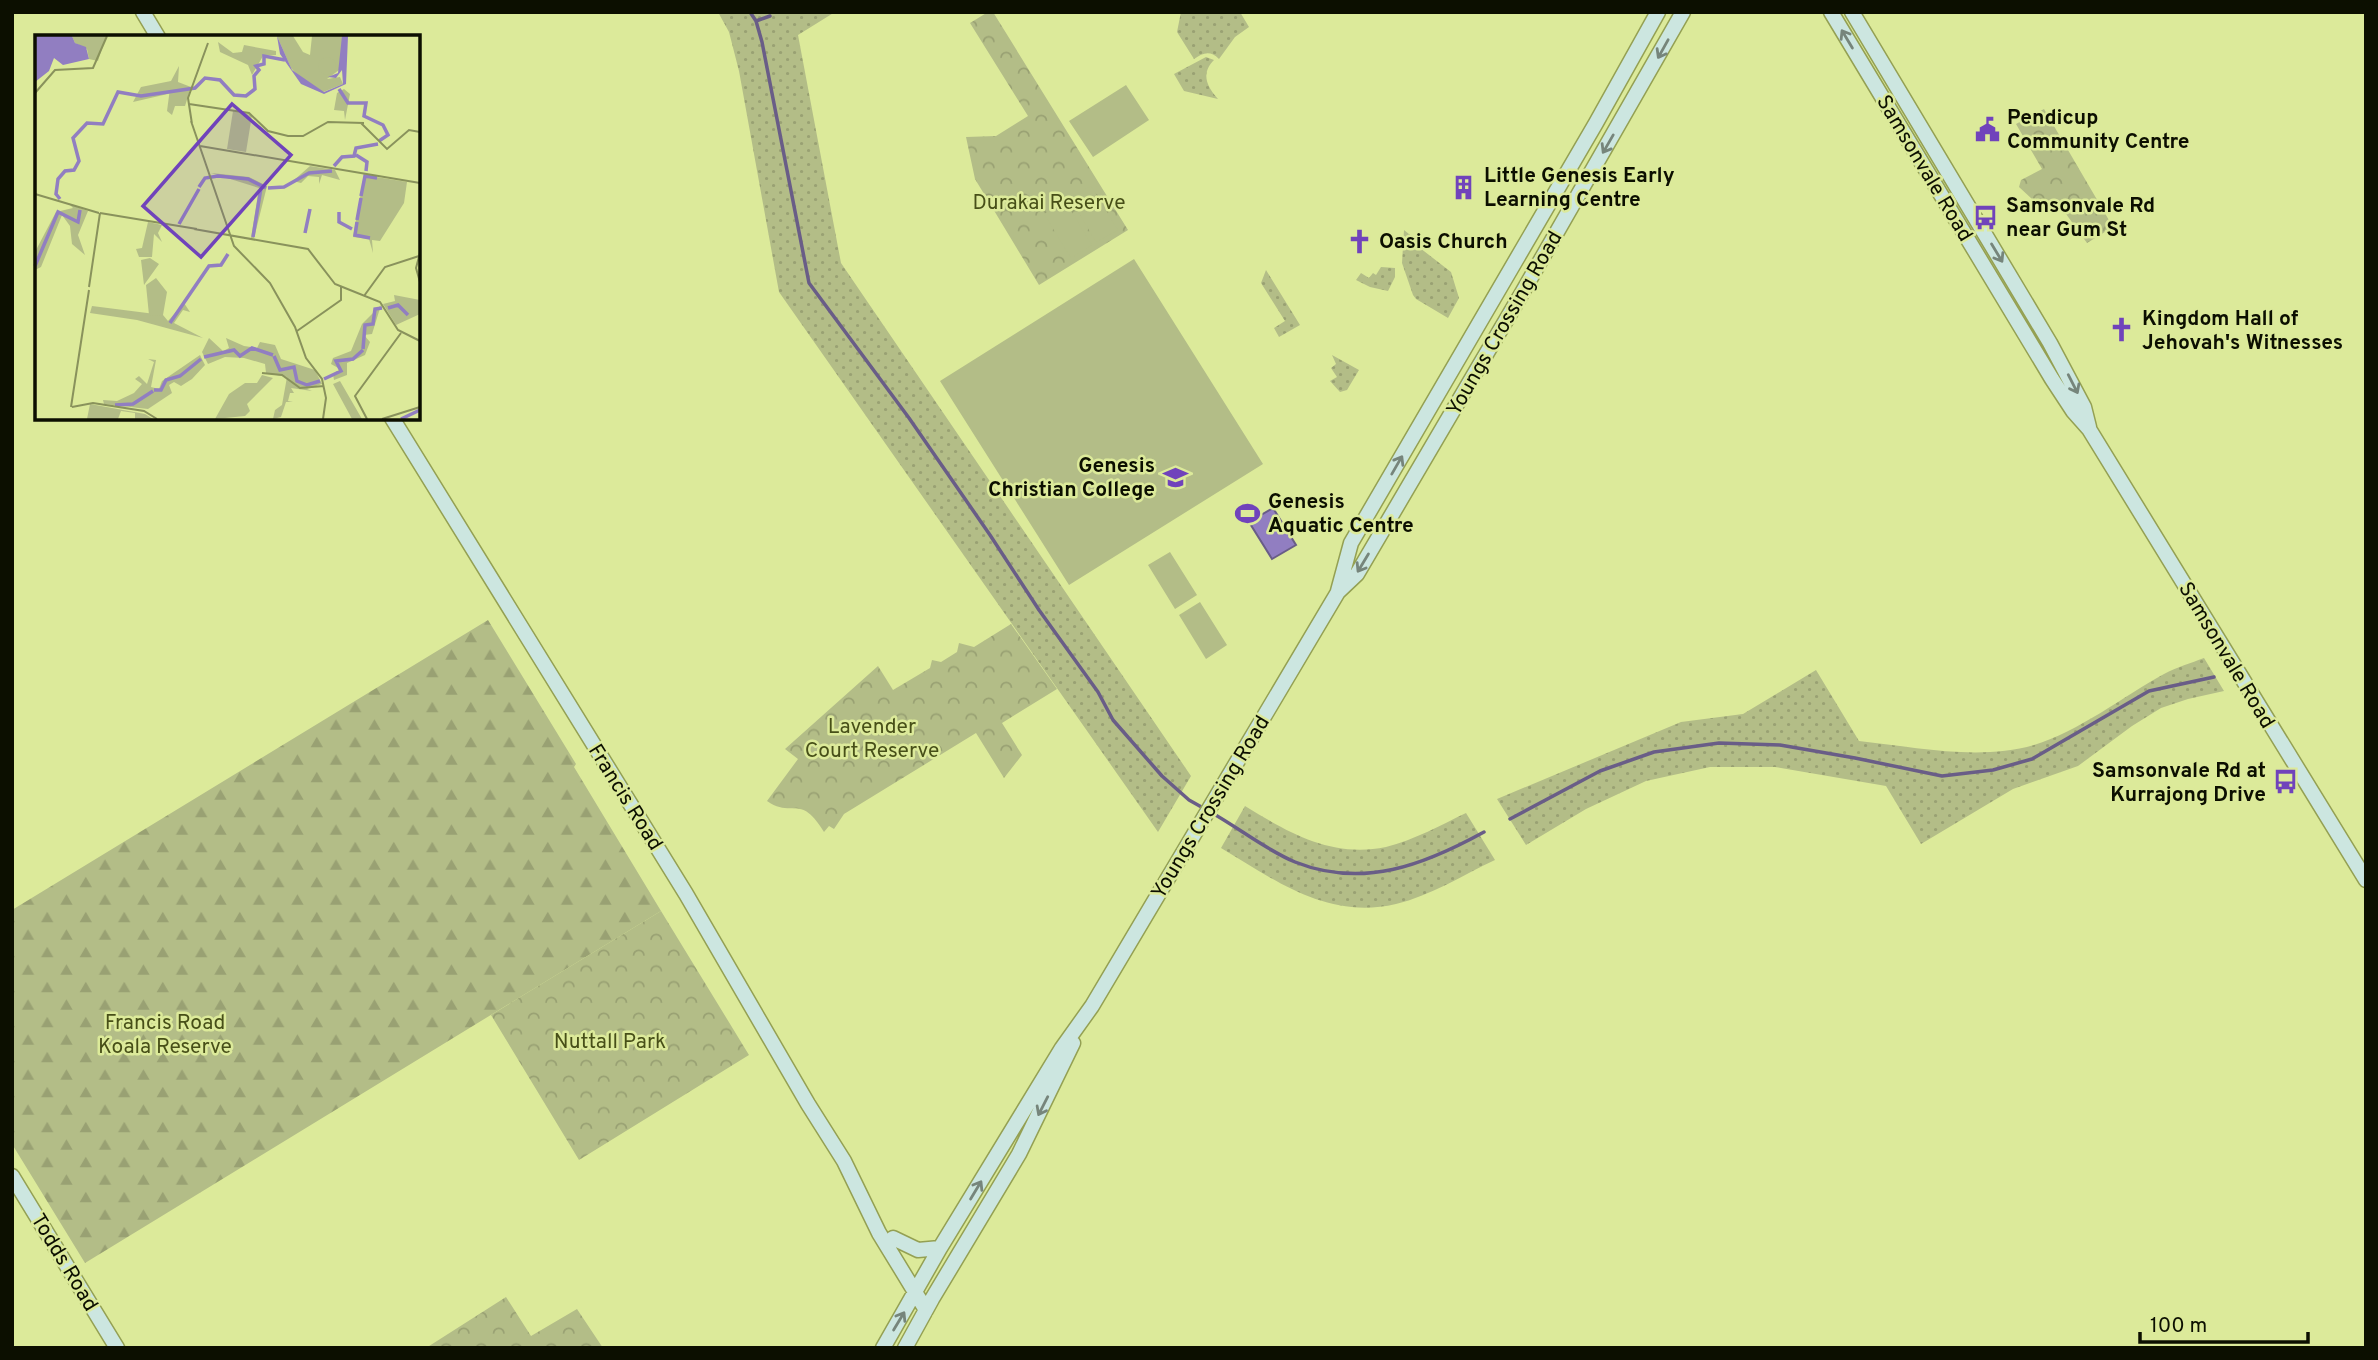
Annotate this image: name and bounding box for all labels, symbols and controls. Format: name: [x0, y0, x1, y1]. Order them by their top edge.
one-way arrow: [1840, 30, 1854, 50]
inset map: [35, 35, 420, 420]
one-way arrow: [1656, 38, 1670, 58]
street label: Samsonvale Road: [1869, 90, 1978, 247]
place label: Pendicup Community Centre: [2007, 105, 2189, 156]
public building icon: Pendicup Community Centre: [1973, 115, 2001, 143]
one-way arrow: [1601, 133, 1615, 153]
place label: Little Genesis Early Learning Centre: [1484, 163, 1675, 214]
building icon: Little Genesis Early Learning Centre: [1450, 173, 1478, 201]
park label: Durakai Reserve: [972, 190, 1126, 217]
place label: Samsonvale Rd near Gum St: [2006, 193, 2155, 244]
bus stop icon: Samsonvale Rd near Gum St: [1972, 203, 2000, 231]
street label: Youngs Crossing Road: [1441, 226, 1569, 421]
church icon: Oasis Church: [1345, 227, 1373, 255]
place label: Oasis Church: [1379, 229, 1508, 256]
one-way arrow: [1990, 242, 2004, 262]
place label: Kingdom Hall of Jehovah's Witnesses: [2142, 306, 2343, 357]
church icon: Kingdom Hall of Jehovah's Witnesses: [2108, 316, 2136, 344]
one-way arrow: [2066, 374, 2080, 394]
place label: Genesis Christian College: [988, 453, 1155, 504]
one-way arrow: [1390, 455, 1404, 475]
school or university icon: Genesis Christian College: [1161, 463, 1189, 491]
place label: Genesis Aquatic Centre: [1268, 489, 1414, 540]
sports icon: Genesis Aquatic Centre: [1234, 499, 1262, 527]
one-way arrow: [1356, 553, 1370, 573]
street label: Samsonvale Road: [2171, 577, 2280, 734]
street label: Youngs Crossing Road: [1146, 711, 1277, 904]
park label: Lavender Court Reserve: [805, 714, 939, 765]
street label: Francis Road: [581, 739, 668, 856]
place label: Samsonvale Rd at Kurrajong Drive: [2092, 758, 2266, 809]
bus stop icon: Samsonvale Rd at Kurrajong Drive: [2272, 768, 2300, 796]
park label: Francis Road Koala Reserve: [98, 1010, 232, 1061]
park label: Nuttall Park: [554, 1029, 666, 1056]
one-way arrow: [1035, 1095, 1049, 1116]
one-way arrow: [969, 1181, 983, 1201]
street label: Todds Road: [24, 1209, 103, 1317]
scale bar: [2140, 1300, 2308, 1344]
one-way arrow: [892, 1312, 906, 1332]
text: 100 m: [2150, 1313, 2207, 1340]

